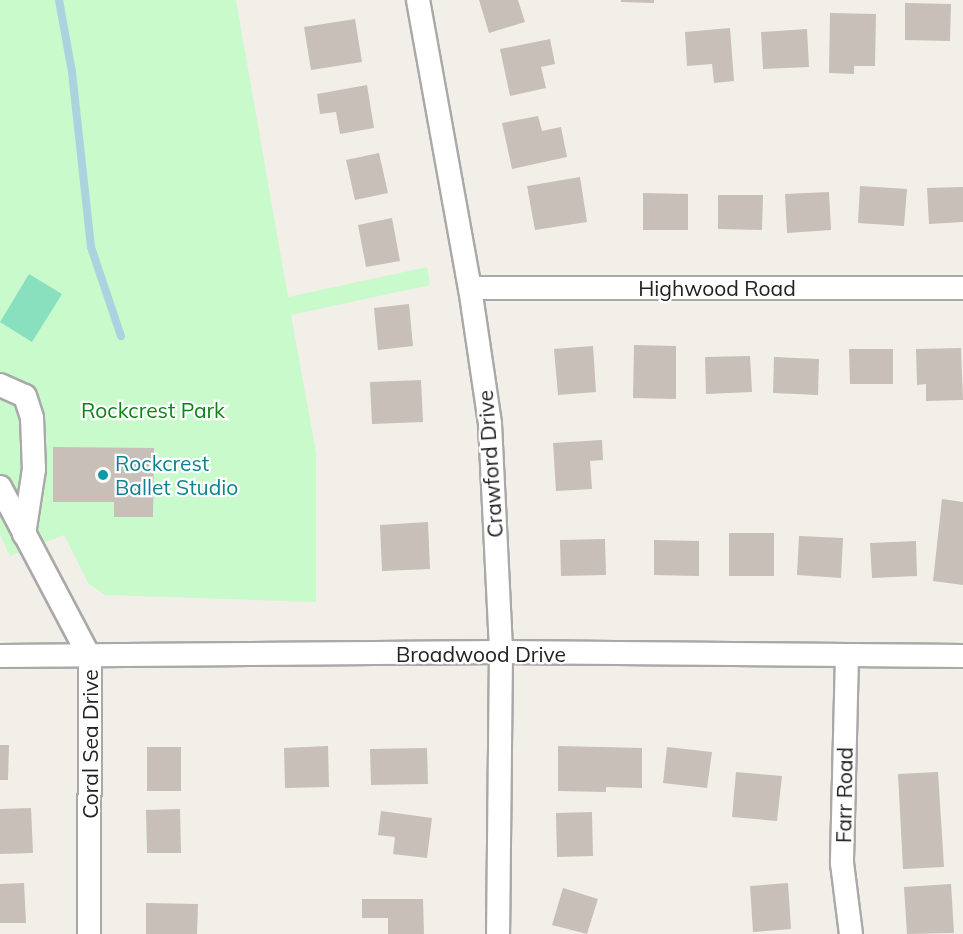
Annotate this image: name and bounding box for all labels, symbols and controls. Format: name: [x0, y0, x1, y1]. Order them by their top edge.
street label: Highwood Road: [638, 275, 796, 301]
street label: Crawford Drive: [472, 389, 508, 539]
park label: Rockcrest Park: [81, 397, 225, 423]
place label: Rockcrest Ballet Studio: [115, 450, 238, 500]
marker: Rockcrest Ballet Studio: [96, 468, 110, 482]
street label: Broadwood Drive: [396, 641, 566, 667]
street label: Coral Sea Drive: [77, 669, 103, 819]
street label: Farr Road: [831, 747, 857, 843]

